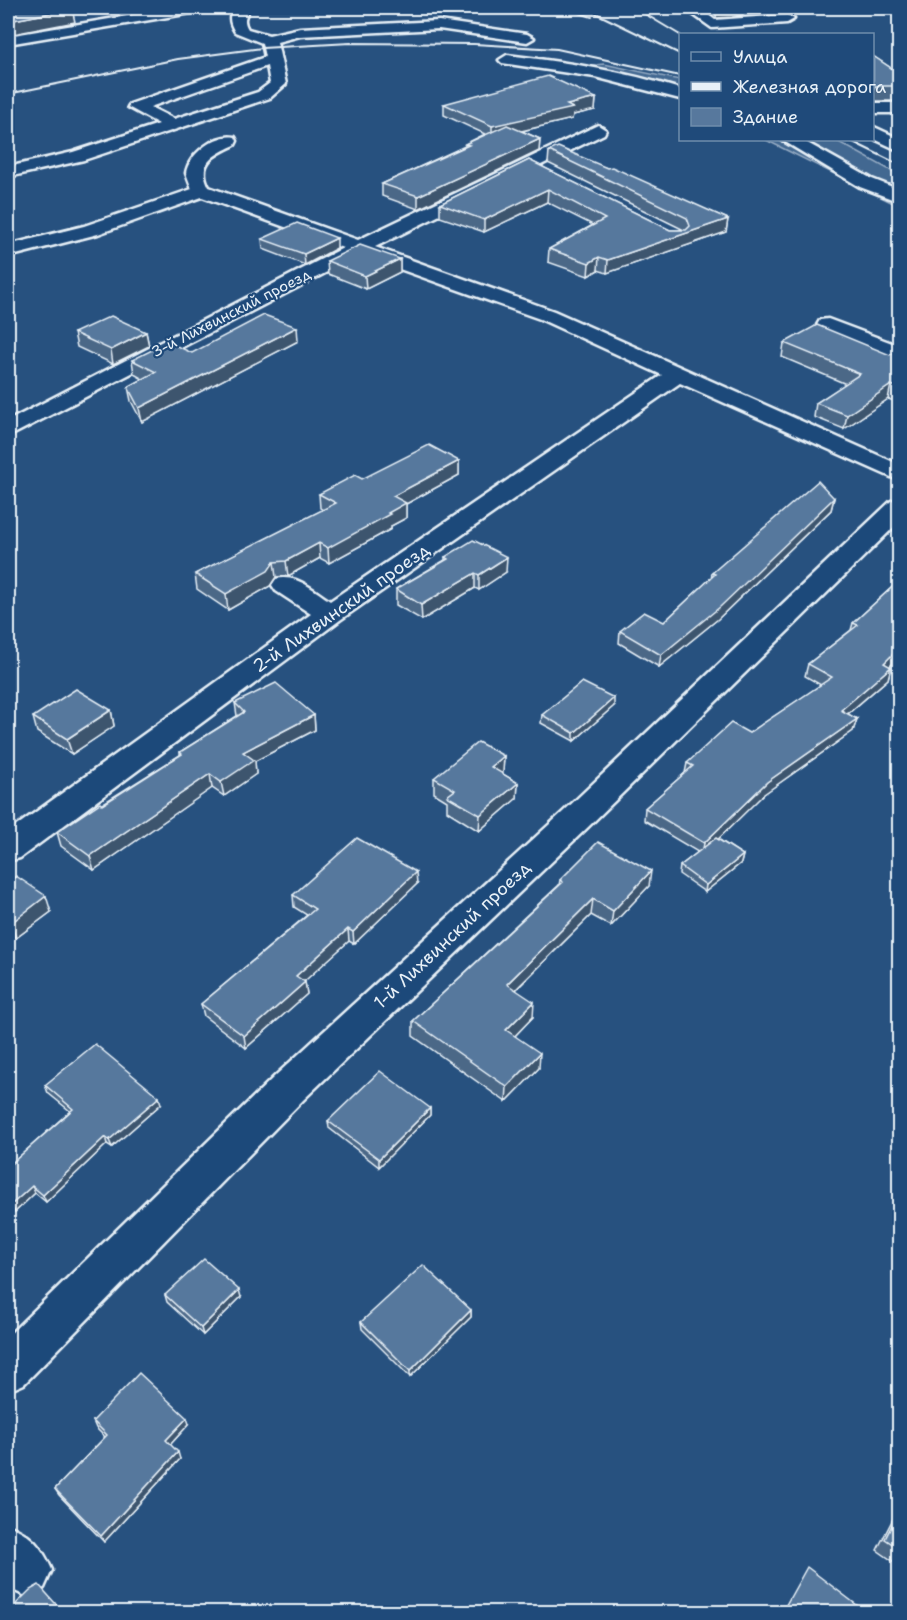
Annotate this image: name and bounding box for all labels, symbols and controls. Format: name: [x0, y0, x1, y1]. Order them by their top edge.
legend: [679, 33, 874, 141]
text: Улица: [733, 45, 787, 69]
text: Железная дорога: [733, 75, 886, 99]
text: Здание: [733, 105, 798, 129]
street label: 3-й Лихвинский проезд: [148, 264, 315, 362]
street label: 2-й Лихвинский проезд: [248, 537, 435, 678]
street label: 1-й Лихвинский проезд: [368, 855, 536, 1014]

